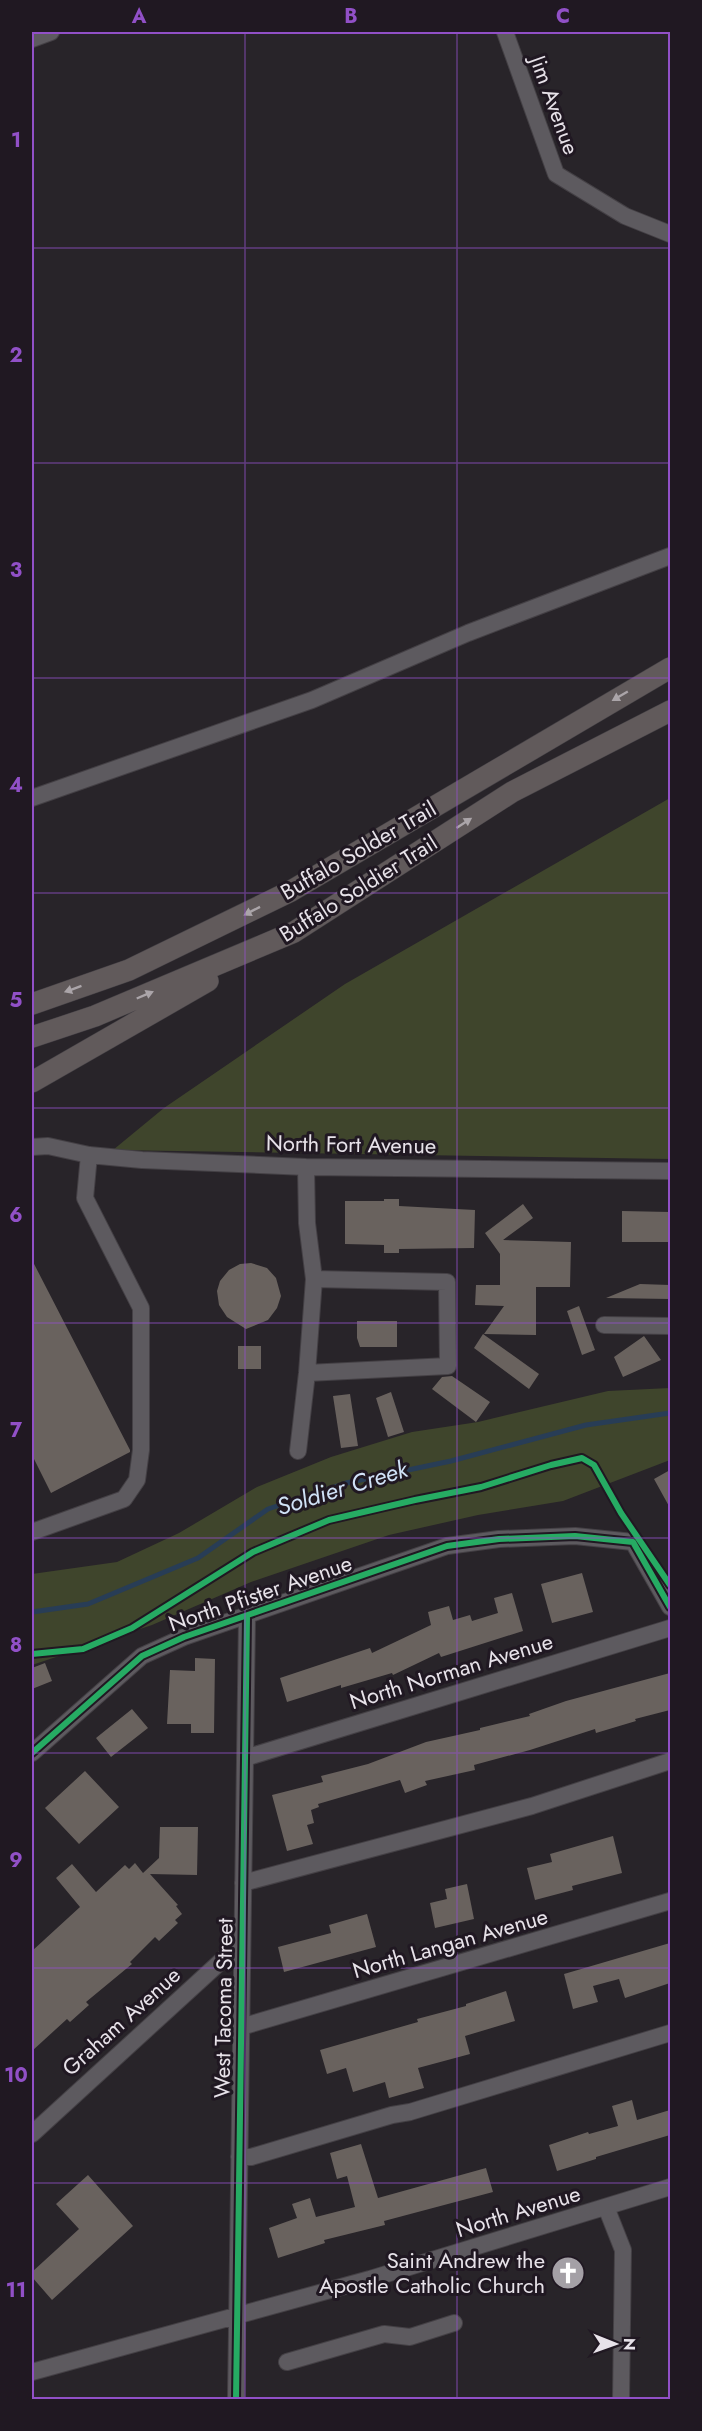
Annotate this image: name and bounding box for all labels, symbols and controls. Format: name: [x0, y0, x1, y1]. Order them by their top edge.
text: A: [131, 2, 147, 31]
text: B: [344, 2, 358, 31]
text: C: [556, 2, 570, 31]
street label: Jim Avenue: [521, 48, 588, 159]
text: 1: [11, 126, 21, 155]
text: 2: [9, 341, 23, 370]
text: 3: [10, 556, 22, 585]
one-way arrow: [612, 691, 628, 702]
text: 4: [9, 771, 23, 800]
street label: Buffalo Solder Trail: [274, 792, 442, 908]
one-way arrow: [455, 817, 471, 829]
street label: Buffalo Soldier Trail: [273, 826, 443, 950]
one-way arrow: [243, 906, 260, 915]
one-way arrow: [64, 985, 82, 995]
text: 5: [10, 986, 23, 1015]
one-way arrow: [137, 990, 155, 1000]
street label: North Fort Avenue: [266, 1127, 436, 1161]
text: 6: [9, 1201, 23, 1230]
text: 7: [10, 1416, 23, 1445]
water label: Soldier Creek: [272, 1451, 413, 1524]
street label: North Pfister Avenue: [164, 1547, 356, 1639]
street label: North Norman Avenue: [345, 1625, 557, 1717]
text: 8: [10, 1631, 22, 1660]
text: 9: [9, 1846, 23, 1875]
street label: North Langan Avenue: [349, 1900, 551, 1986]
street label: West Tacoma Street: [205, 1917, 241, 2098]
street label: Graham Avenue: [55, 1959, 187, 2083]
text: 10: [4, 2061, 28, 2090]
street label: North Avenue: [452, 2177, 584, 2245]
place label: Saint Andrew the Apostle Catholic Church: [319, 2244, 545, 2301]
church icon: Saint Andrew the Apostle Catholic Church: [550, 2255, 586, 2291]
text: 11: [6, 2276, 26, 2305]
north arrow: [585, 2314, 645, 2374]
text: N: [618, 2338, 641, 2351]

